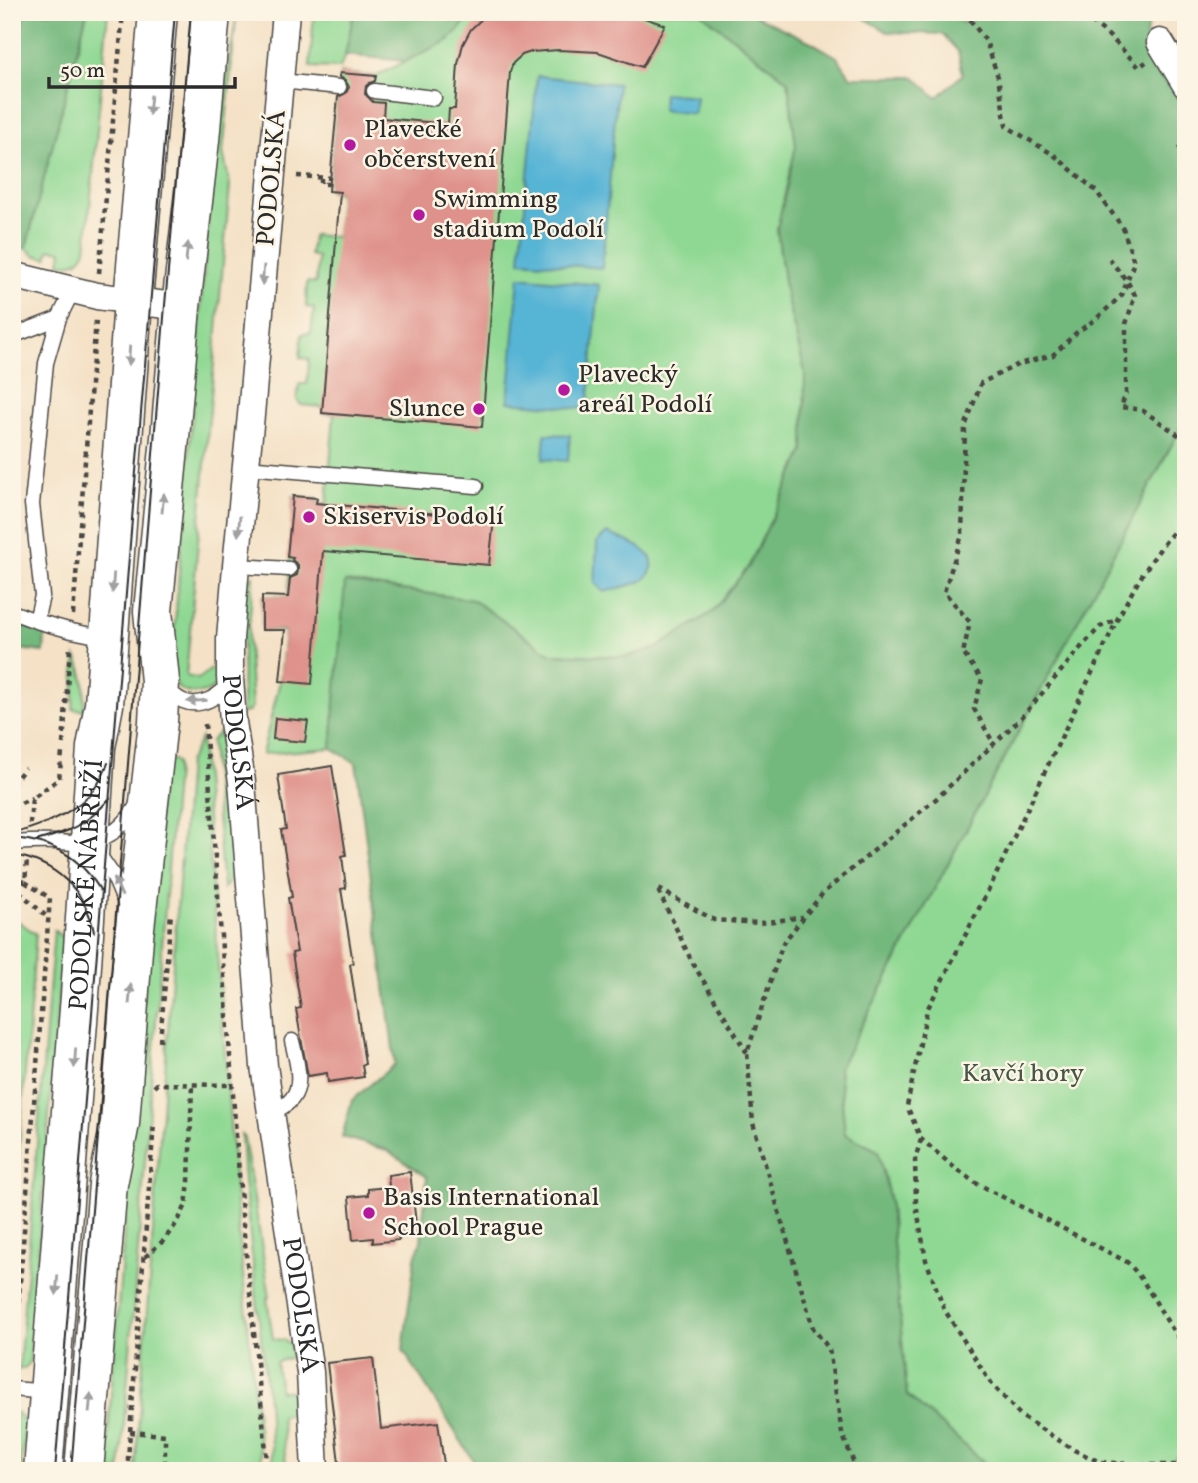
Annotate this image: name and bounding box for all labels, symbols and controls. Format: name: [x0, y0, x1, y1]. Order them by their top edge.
scale bar: [49, 46, 234, 90]
text: 50 m: [60, 57, 105, 86]
one-way arrow: [144, 94, 155, 116]
street label: PODOLSKÁ: [248, 108, 296, 248]
place label: Plavecké občerstvení: [364, 112, 496, 178]
marker: Plavecké občerstvení: [342, 137, 358, 153]
place label: Swimming stadium Podolí: [433, 182, 604, 248]
marker: Swimming stadium Podolí: [411, 207, 427, 223]
one-way arrow: [182, 241, 193, 263]
one-way arrow: [257, 265, 268, 287]
one-way arrow: [124, 345, 135, 367]
place label: Plavecký areál Podolí: [578, 357, 713, 423]
marker: Plavecký areál Podolí: [556, 382, 572, 398]
place label: Slunce: [389, 391, 465, 427]
marker: Slunce: [471, 401, 487, 417]
one-way arrow: [158, 492, 169, 514]
place label: Skiservis Podolí: [323, 499, 504, 535]
marker: Skiservis Podolí: [301, 509, 317, 525]
one-way arrow: [234, 516, 245, 538]
one-way arrow: [108, 572, 119, 594]
street label: PODOLSKÁ: [212, 673, 262, 812]
one-way arrow: [185, 695, 207, 706]
street label: PODOLSKÉ NÁBŘEŽÍ: [61, 758, 113, 1012]
one-way arrow: [112, 877, 124, 897]
one-way arrow: [125, 983, 136, 1005]
one-way arrow: [69, 1047, 80, 1069]
park label: Kavčí hory: [962, 1056, 1084, 1092]
place label: Basis International School Prague: [383, 1180, 599, 1246]
marker: Basis International School Prague: [361, 1205, 377, 1221]
street label: PODOLSKÁ: [272, 1235, 328, 1376]
one-way arrow: [52, 1274, 63, 1296]
one-way arrow: [85, 1392, 96, 1414]

